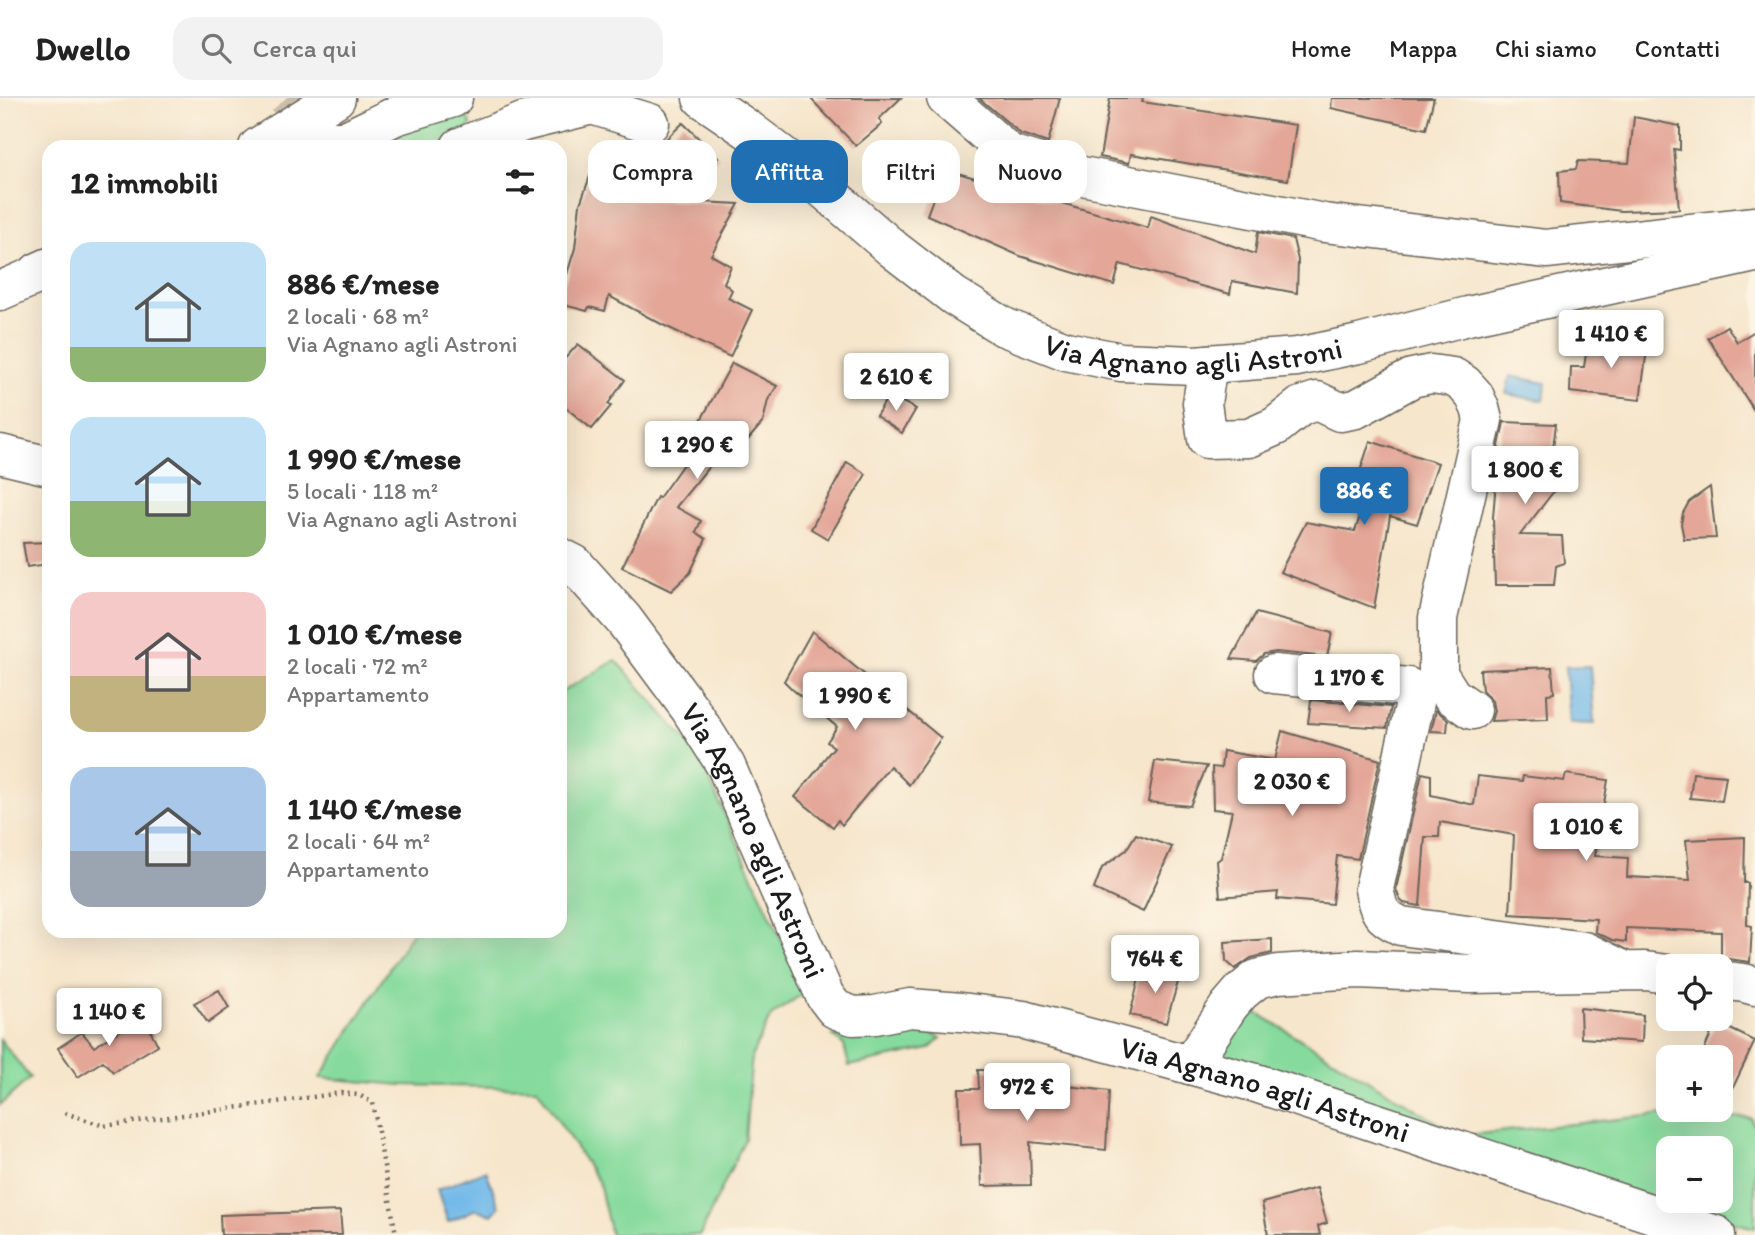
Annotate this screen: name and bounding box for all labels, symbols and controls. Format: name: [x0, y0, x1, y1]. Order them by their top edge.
search box: [173, 17, 663, 80]
text: Dwello: [35, 29, 131, 68]
icon: search: [197, 29, 235, 67]
text: Cerca qui: [253, 32, 357, 64]
text: Home: [1291, 34, 1351, 63]
text: Mappa: [1389, 34, 1457, 63]
text: Chi siamo: [1495, 34, 1597, 63]
text: Contatti: [1635, 34, 1720, 63]
chip: Compra: [588, 140, 717, 203]
chip: Affitta: [731, 140, 848, 203]
chip: Filtri: [862, 140, 960, 203]
chip: Nuovo: [974, 140, 1087, 203]
icon: filters: [501, 163, 539, 201]
text: 12 immobili: [70, 164, 218, 201]
text: 886 €/mese: [287, 265, 439, 302]
icon: home: [126, 270, 210, 354]
text: 2 locali · 68 m²: [287, 302, 429, 330]
pin: 1 410 €: [1546, 310, 1676, 370]
text: 1 410 €: [1575, 319, 1647, 347]
street label: Via Agnano agli Astroni: [1039, 325, 1346, 383]
text: Via Agnano agli Astroni: [287, 330, 517, 358]
pin: 2 610 €: [831, 354, 961, 413]
text: 2 610 €: [860, 362, 932, 390]
pin: 1 290 €: [632, 422, 762, 481]
text: 1 290 €: [661, 430, 733, 458]
text: 1 990 €/mese: [287, 440, 461, 477]
icon: home: [126, 445, 210, 529]
pin: 1 800 €: [1460, 446, 1590, 506]
text: 1 800 €: [1487, 455, 1563, 483]
pin: 886 €: [1315, 468, 1413, 527]
text: 886 €: [1336, 476, 1392, 504]
text: 5 locali · 118 m²: [287, 477, 438, 505]
text: Via Agnano agli Astroni: [287, 505, 517, 533]
text: 1 010 €/mese: [287, 615, 462, 652]
icon: home: [126, 620, 210, 704]
text: 2 locali · 72 m²: [287, 652, 428, 680]
pin: 1 170 €: [1284, 654, 1414, 714]
text: 1 170 €: [1314, 663, 1384, 691]
pin: 1 990 €: [790, 672, 920, 732]
text: Appartamento: [287, 680, 429, 708]
text: 1 990 €: [819, 681, 891, 709]
street label: Via Agnano agli Astroni: [673, 696, 834, 984]
pin: 2 030 €: [1227, 758, 1357, 818]
text: 2 030 €: [1254, 767, 1330, 795]
text: 1 140 €/mese: [287, 790, 462, 827]
icon: home: [126, 795, 210, 879]
pin: 1 010 €: [1521, 804, 1651, 863]
text: 1 010 €: [1549, 812, 1623, 840]
text: 2 locali · 64 m²: [287, 827, 430, 855]
text: Appartamento: [287, 855, 429, 883]
pin: 764 €: [1106, 936, 1204, 995]
text: 764 €: [1127, 944, 1183, 972]
map controls: [1656, 954, 1733, 1213]
button: locate: [1656, 954, 1733, 1031]
pin: 1 140 €: [44, 988, 174, 1048]
text: 1 140 €: [73, 997, 145, 1025]
street label: Via Agnano agli Astroni: [1116, 1028, 1414, 1150]
button: +: [1656, 1045, 1733, 1122]
pin: 972 €: [978, 1063, 1076, 1123]
text: 972 €: [1000, 1072, 1054, 1100]
button: −: [1656, 1136, 1733, 1213]

